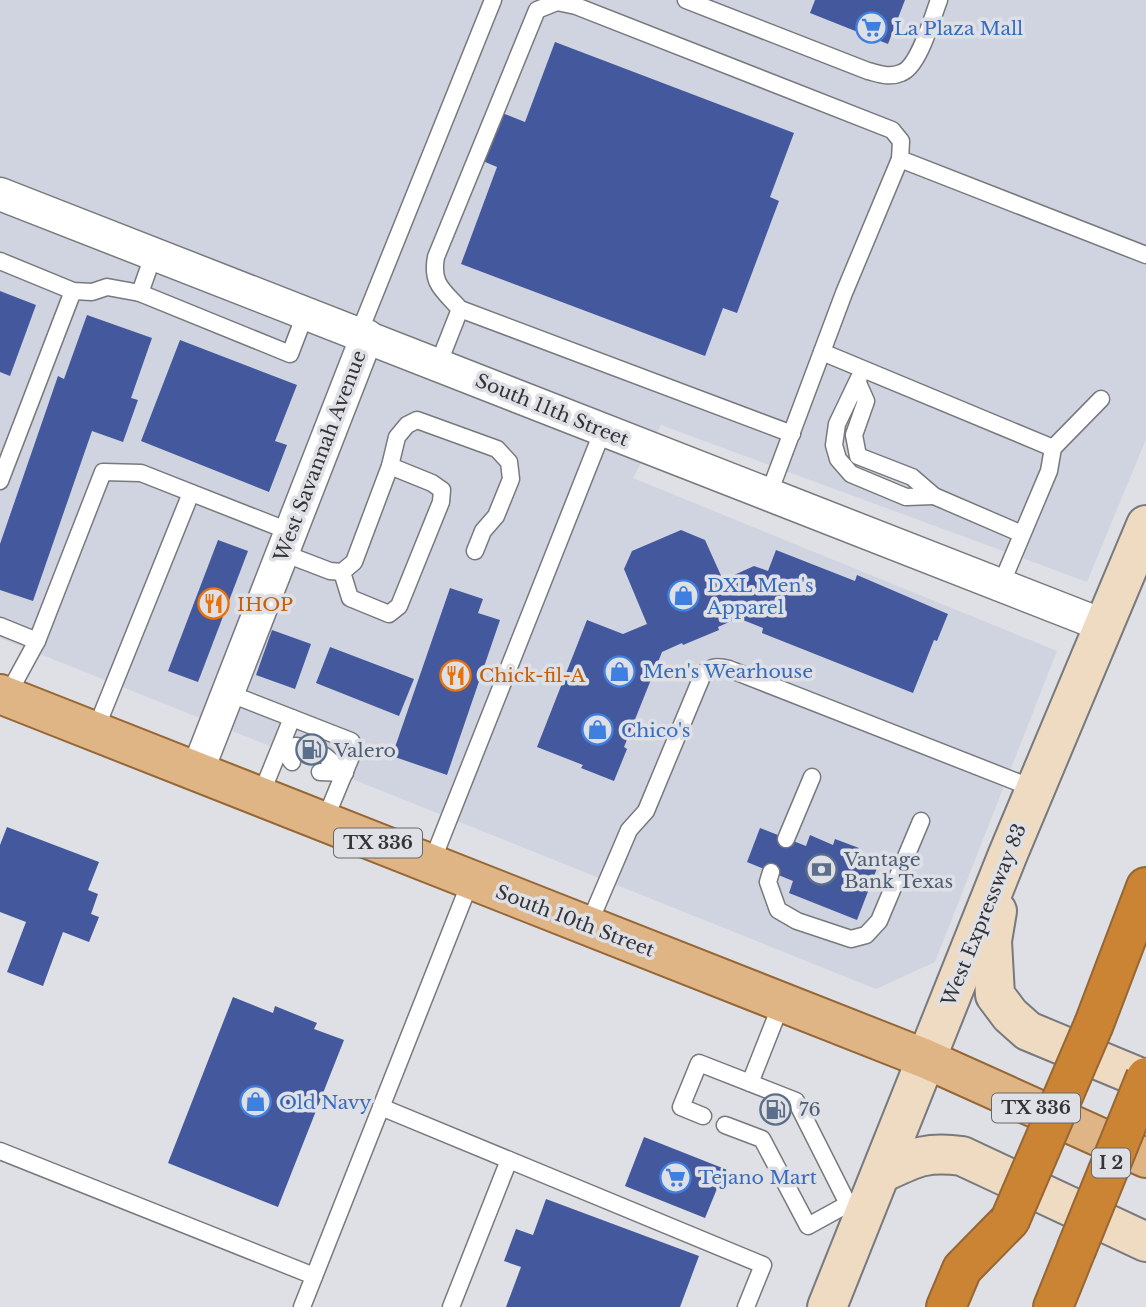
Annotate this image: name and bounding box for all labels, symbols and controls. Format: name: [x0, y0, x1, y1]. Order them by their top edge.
supermarket icon: La Plaza Mall: [854, 11, 888, 45]
place label: La Plaza Mall: [894, 17, 1023, 40]
street label: West Savannah Avenue: [269, 347, 371, 566]
street label: South 11th Street: [472, 369, 633, 451]
place label: DXL Men's Apparel: [706, 574, 814, 619]
shop icon: DXL Men's Apparel: [667, 579, 701, 613]
restaurant icon: IHOP: [197, 587, 231, 621]
place label: IHOP: [237, 593, 293, 616]
shop icon: Men's Wearhouse: [603, 654, 637, 688]
restaurant icon: Chick-fil-A: [439, 658, 473, 692]
place label: Men's Wearhouse: [643, 660, 813, 683]
place label: Chick-fil-A: [479, 664, 586, 687]
shop icon: Chico's: [581, 713, 615, 747]
place label: Chico's: [621, 719, 690, 742]
fuel station icon: Valero: [294, 733, 328, 767]
place label: Valero: [333, 739, 396, 762]
street label: West Expressway 83: [937, 821, 1031, 1010]
road number: TX 336: [334, 828, 422, 858]
place label: Vantage Bank Texas: [843, 848, 953, 893]
bank icon: Vantage Bank Texas: [804, 853, 838, 887]
street label: South 10th Street: [492, 880, 658, 962]
shop icon: Old Navy: [239, 1085, 273, 1119]
place label: Old Navy: [279, 1091, 372, 1114]
fuel station icon: 76: [759, 1092, 793, 1126]
road number: TX 336: [992, 1093, 1080, 1122]
place label: 76: [799, 1098, 821, 1121]
road number: I 2: [1092, 1148, 1130, 1178]
supermarket icon: Tejano Mart: [658, 1160, 692, 1194]
place label: Tejano Mart: [698, 1166, 818, 1189]

